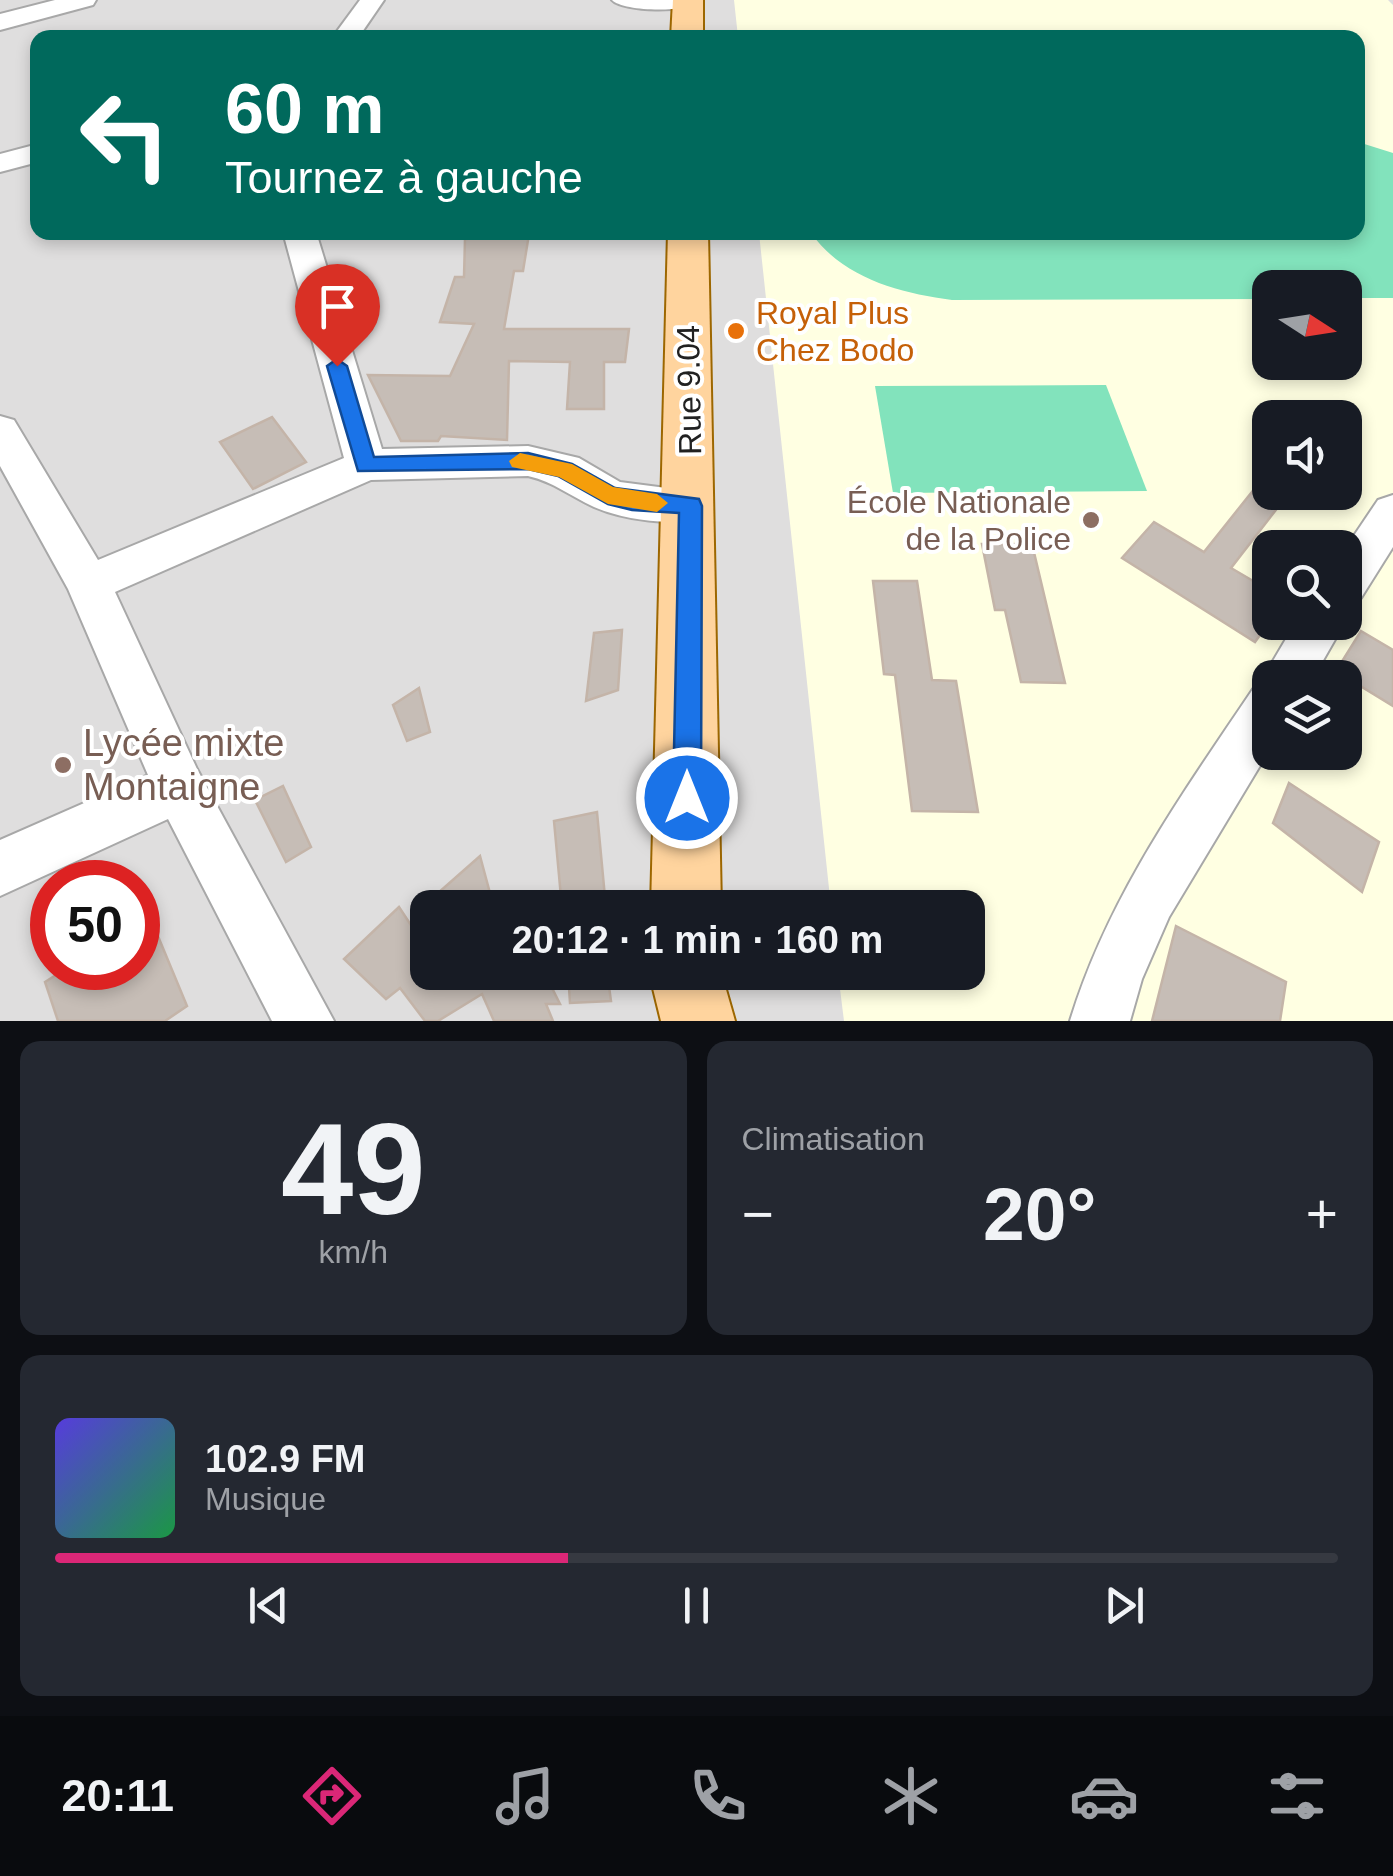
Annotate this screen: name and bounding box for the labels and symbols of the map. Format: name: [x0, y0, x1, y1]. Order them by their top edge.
pin: [295, 264, 380, 367]
north arrow: [1252, 270, 1362, 380]
place label: Royal Plus Chez Bodo: [756, 295, 914, 368]
marker: Royal Plus Chez Bodo: [725, 320, 747, 342]
street label: Rue 9.04: [670, 325, 708, 455]
place label: École Nationale de la Police: [847, 484, 1071, 557]
marker: École Nationale de la Police: [1080, 509, 1102, 531]
place label: Lycée mixte Montaigne: [83, 722, 284, 808]
position arrow: [635, 746, 739, 850]
marker: Lycée mixte Montaigne: [52, 754, 74, 776]
speed limit sign: 50: [30, 860, 160, 990]

